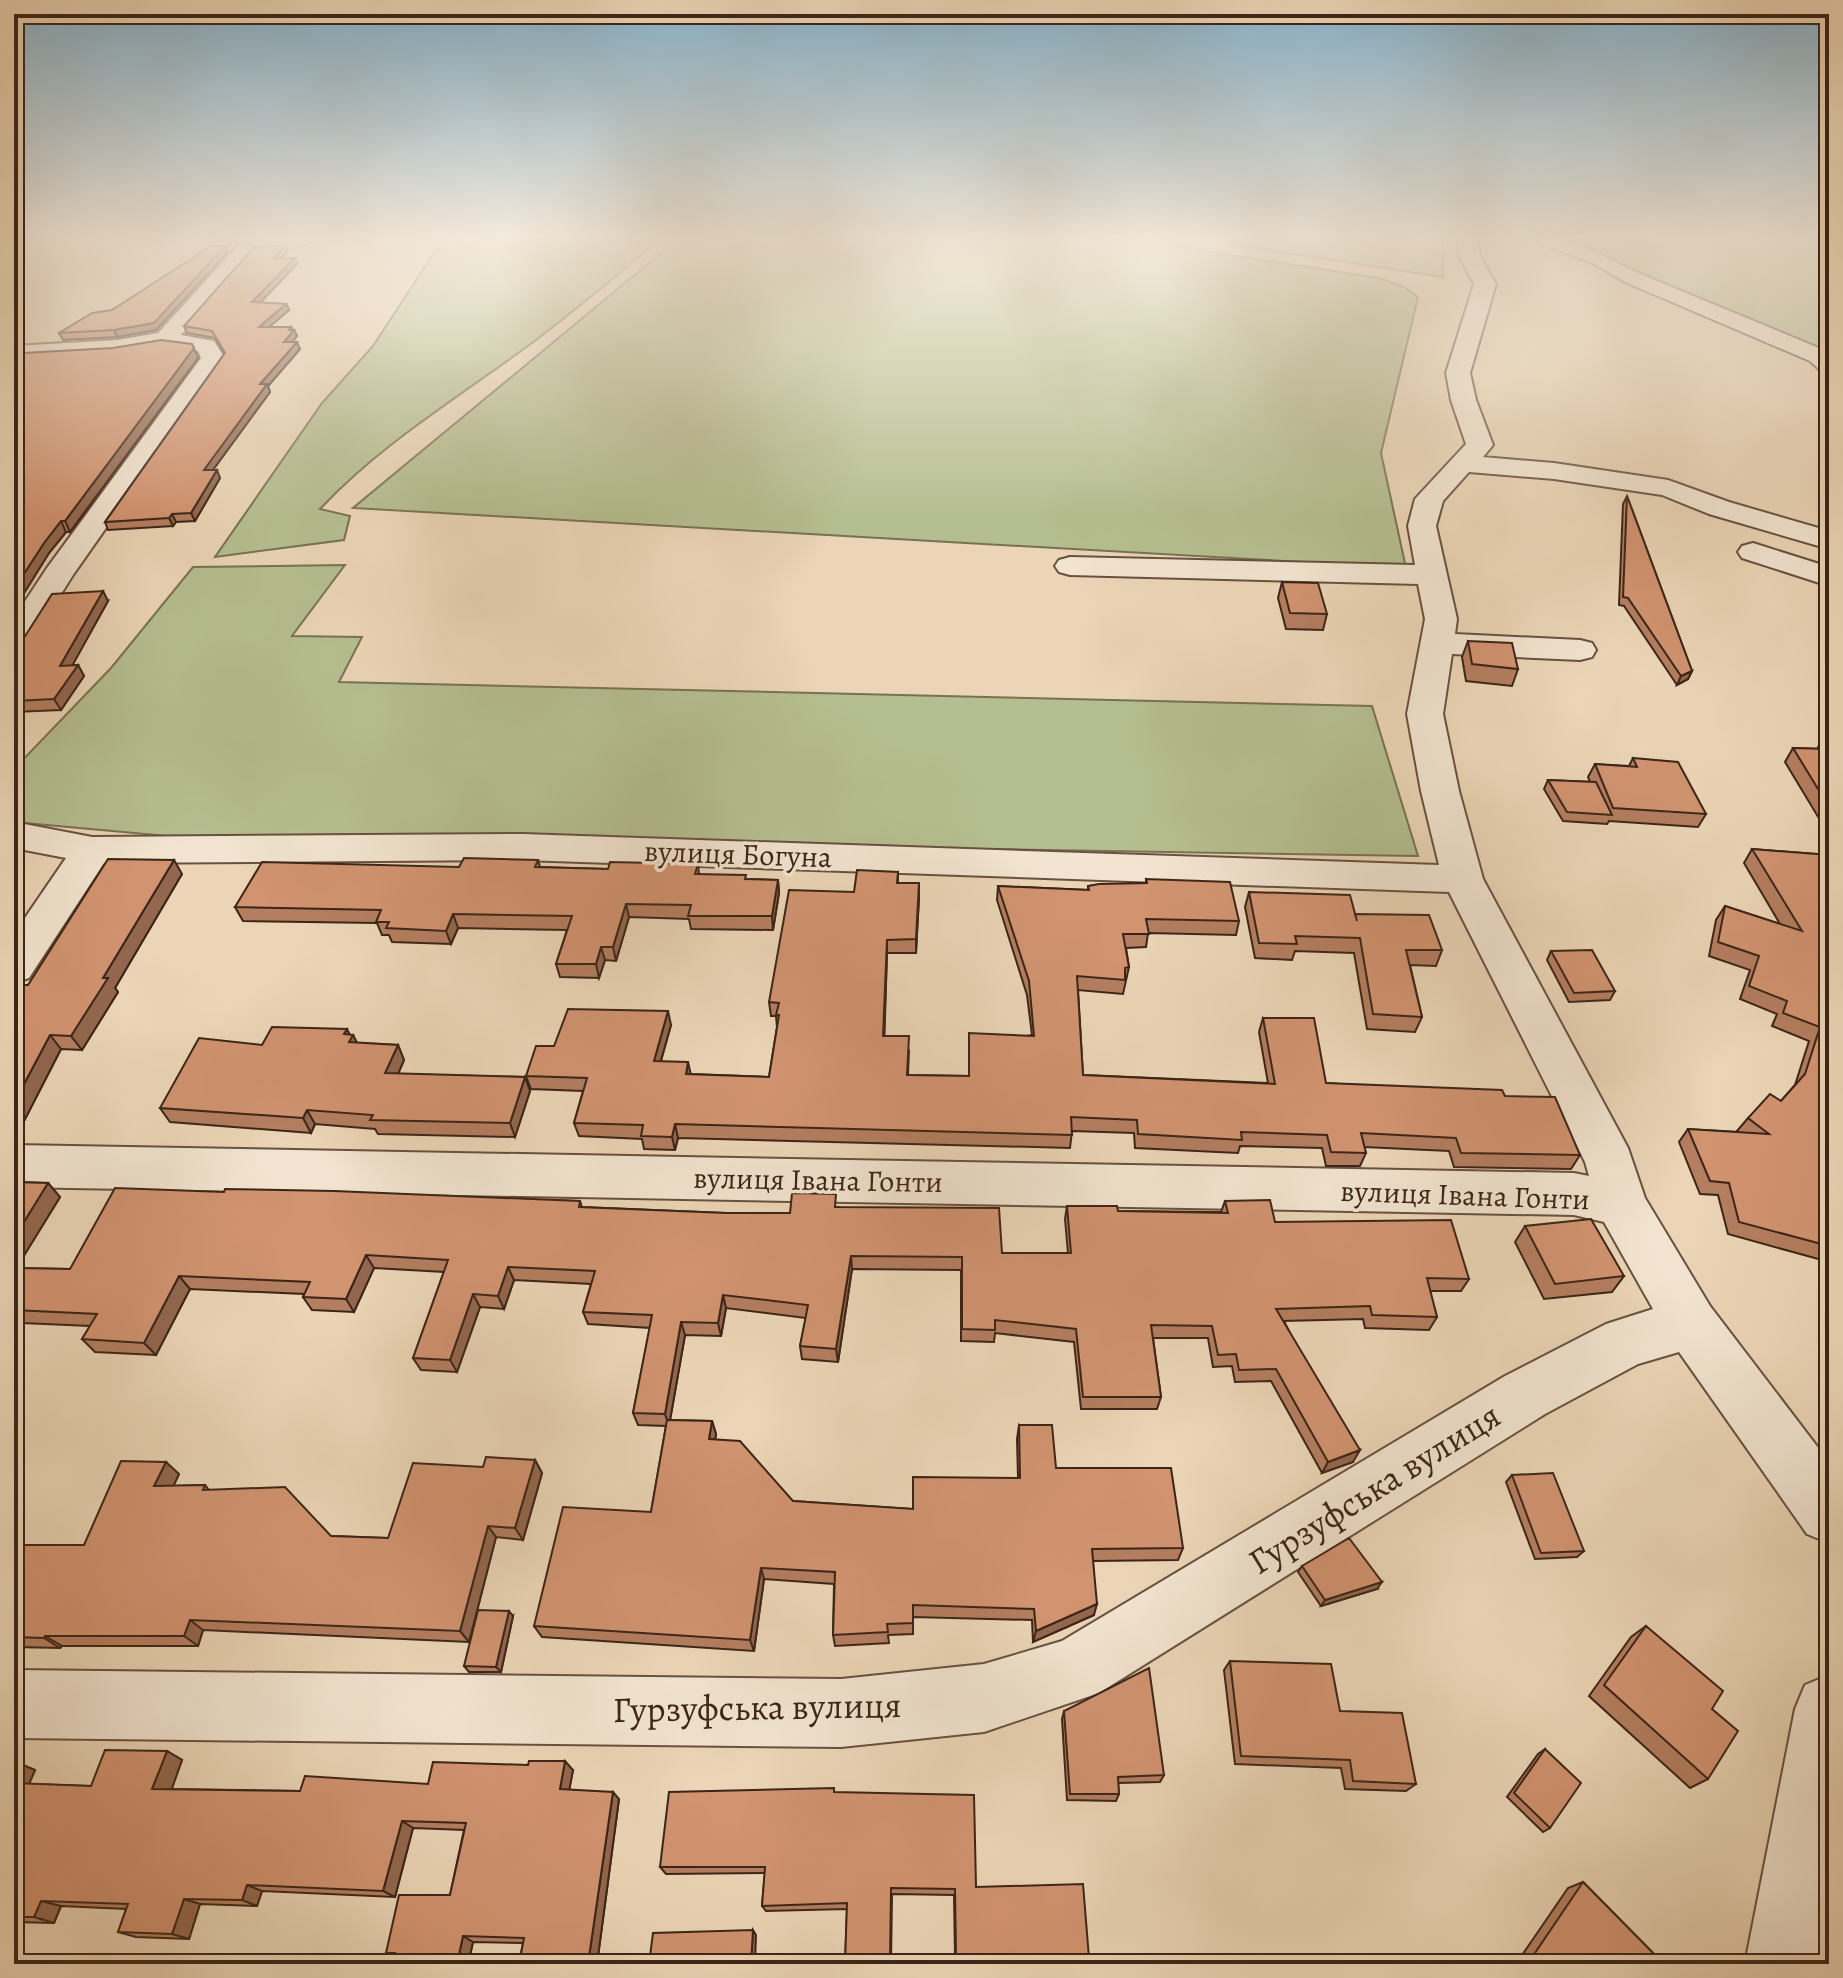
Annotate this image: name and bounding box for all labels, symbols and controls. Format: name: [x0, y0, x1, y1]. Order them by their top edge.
street label: вулиця Богуна: [643, 831, 833, 877]
street label: вулиця Івана Гонти: [693, 1158, 943, 1202]
street label: вулиця Івана Гонти: [1340, 1171, 1590, 1219]
street label: Гурзуфська вулиця: [1239, 1391, 1509, 1585]
street label: Гурзуфська вулиця: [612, 1680, 902, 1734]

